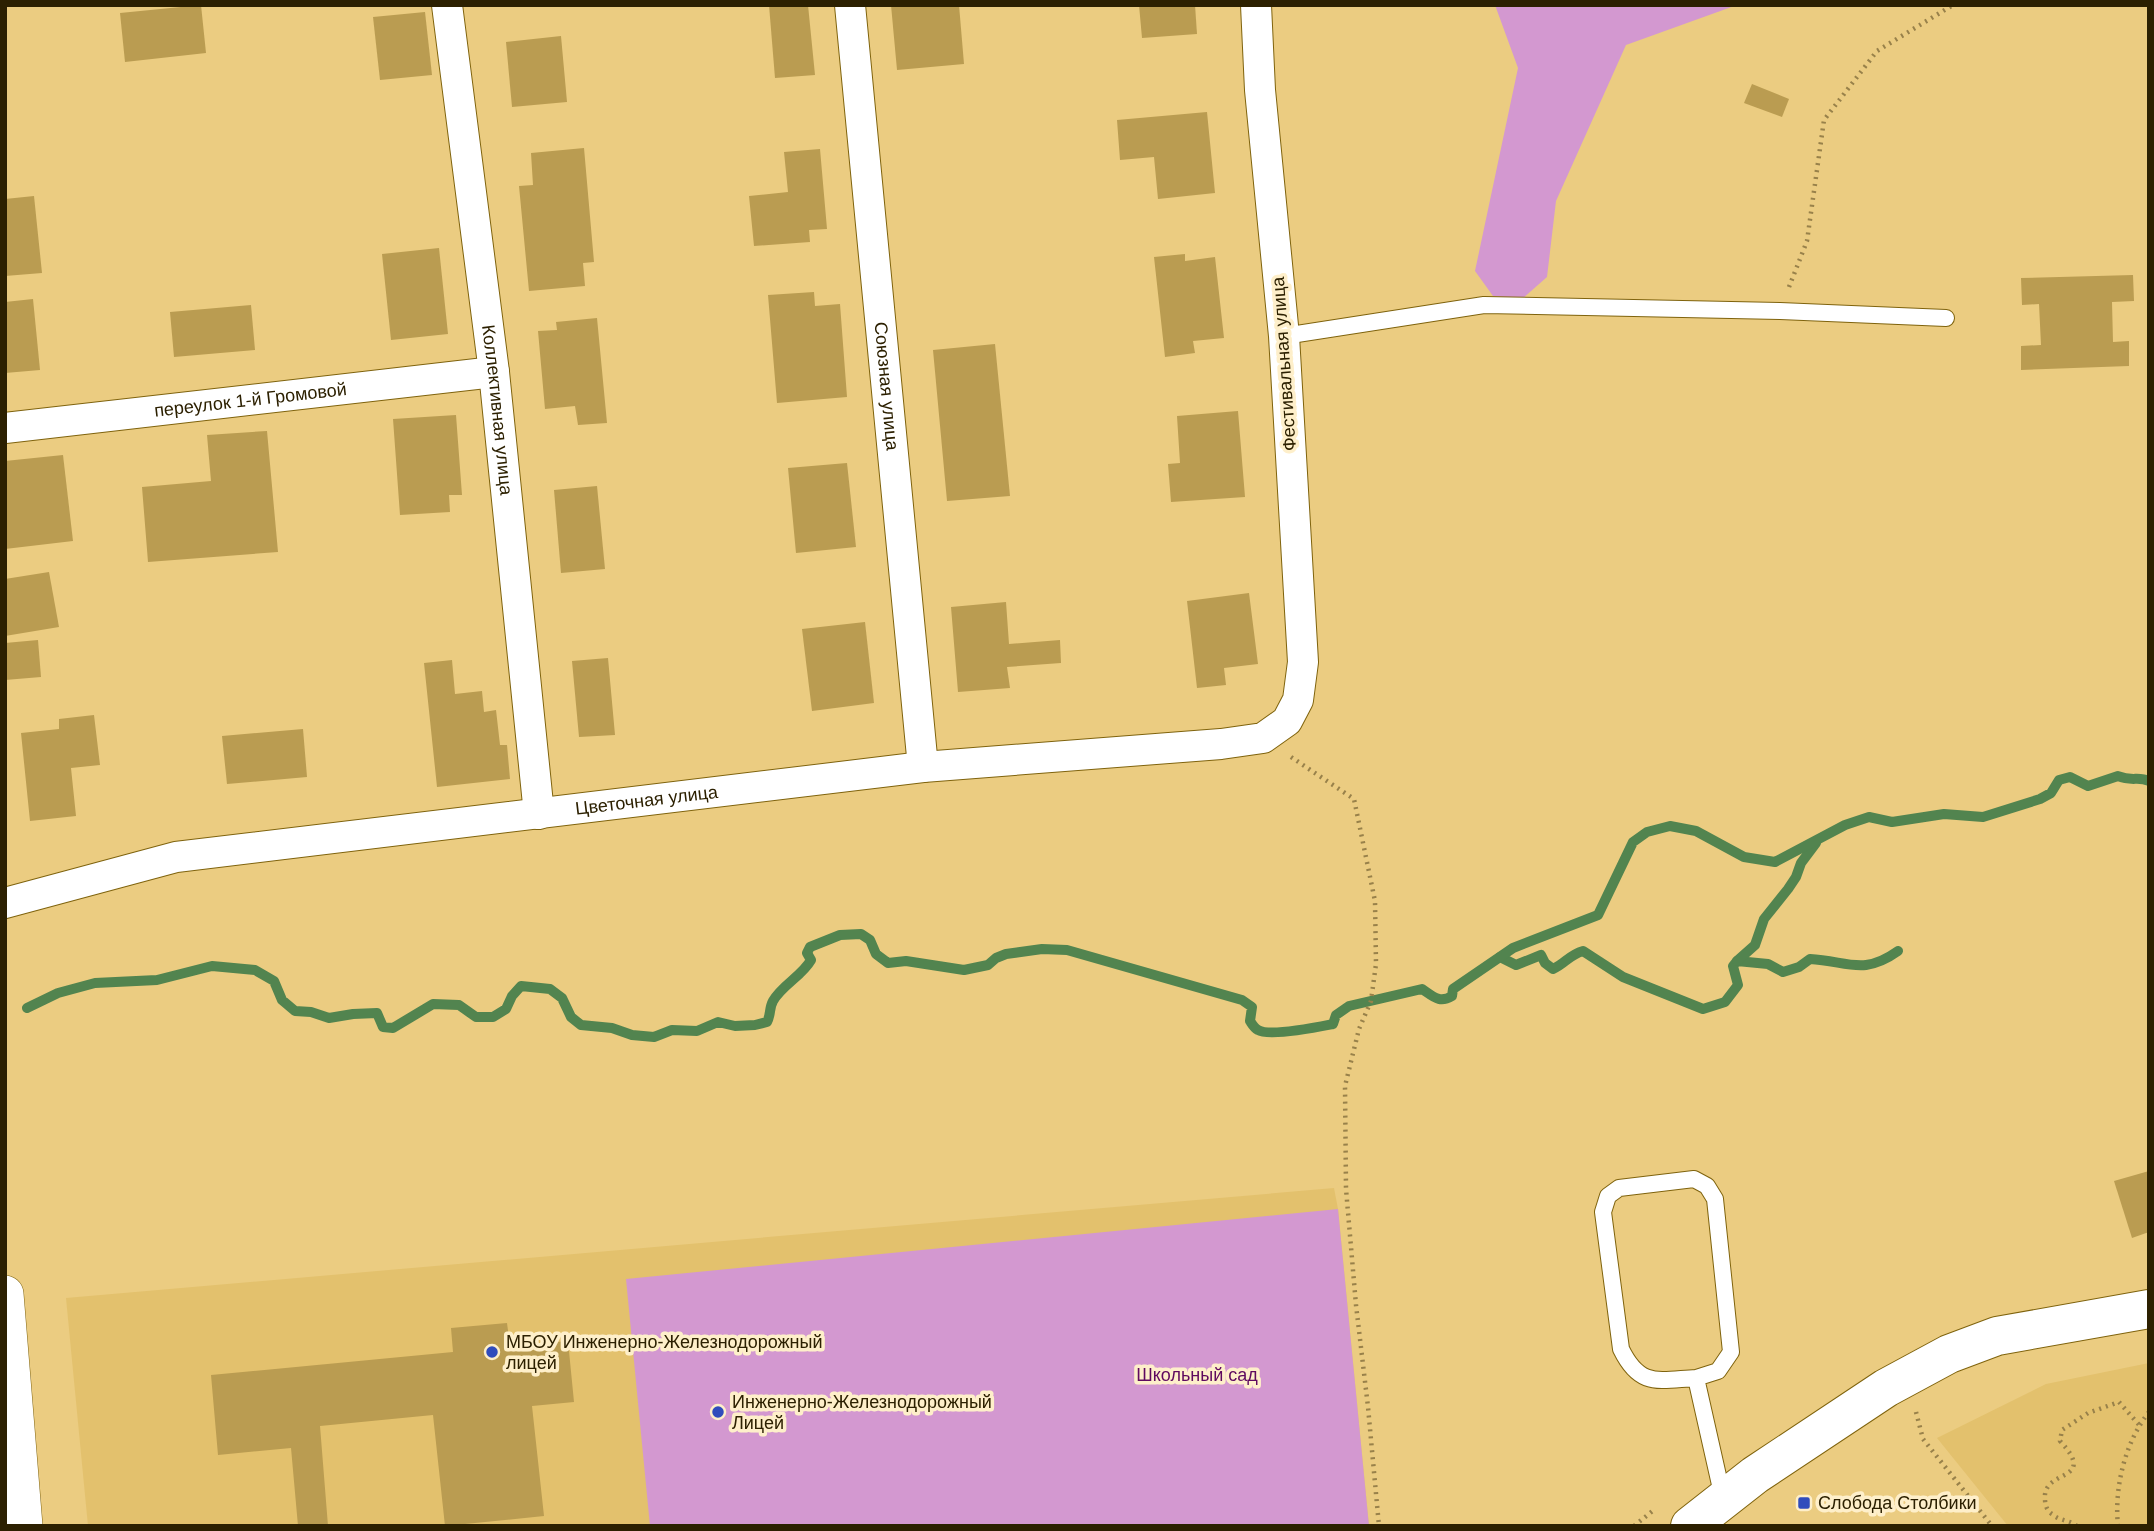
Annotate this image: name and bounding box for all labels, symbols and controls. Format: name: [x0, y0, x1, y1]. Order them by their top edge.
street label: Фестивальная улица: [1268, 275, 1300, 452]
street label: Союзная улица: [870, 321, 903, 452]
street label: Коллективная улица: [478, 323, 517, 497]
street label: переулок 1-й Громовой: [153, 379, 348, 421]
street label: Цветочная улица: [574, 782, 720, 819]
place label: МБОУ Инженерно-Железнодорожный лицей: [506, 1332, 823, 1373]
marker: МБОУ Инженерно-Железнодорожный лицей: [484, 1344, 500, 1360]
park label: Школьный сад: [1136, 1365, 1258, 1385]
place label: Инженерно-Железнодорожный Лицей: [732, 1392, 992, 1433]
marker: Инженерно-Железнодорожный Лицей: [710, 1404, 726, 1420]
place label: Слобода Столбики: [1818, 1493, 1977, 1513]
marker: Слобода Столбики: [1796, 1495, 1812, 1511]

